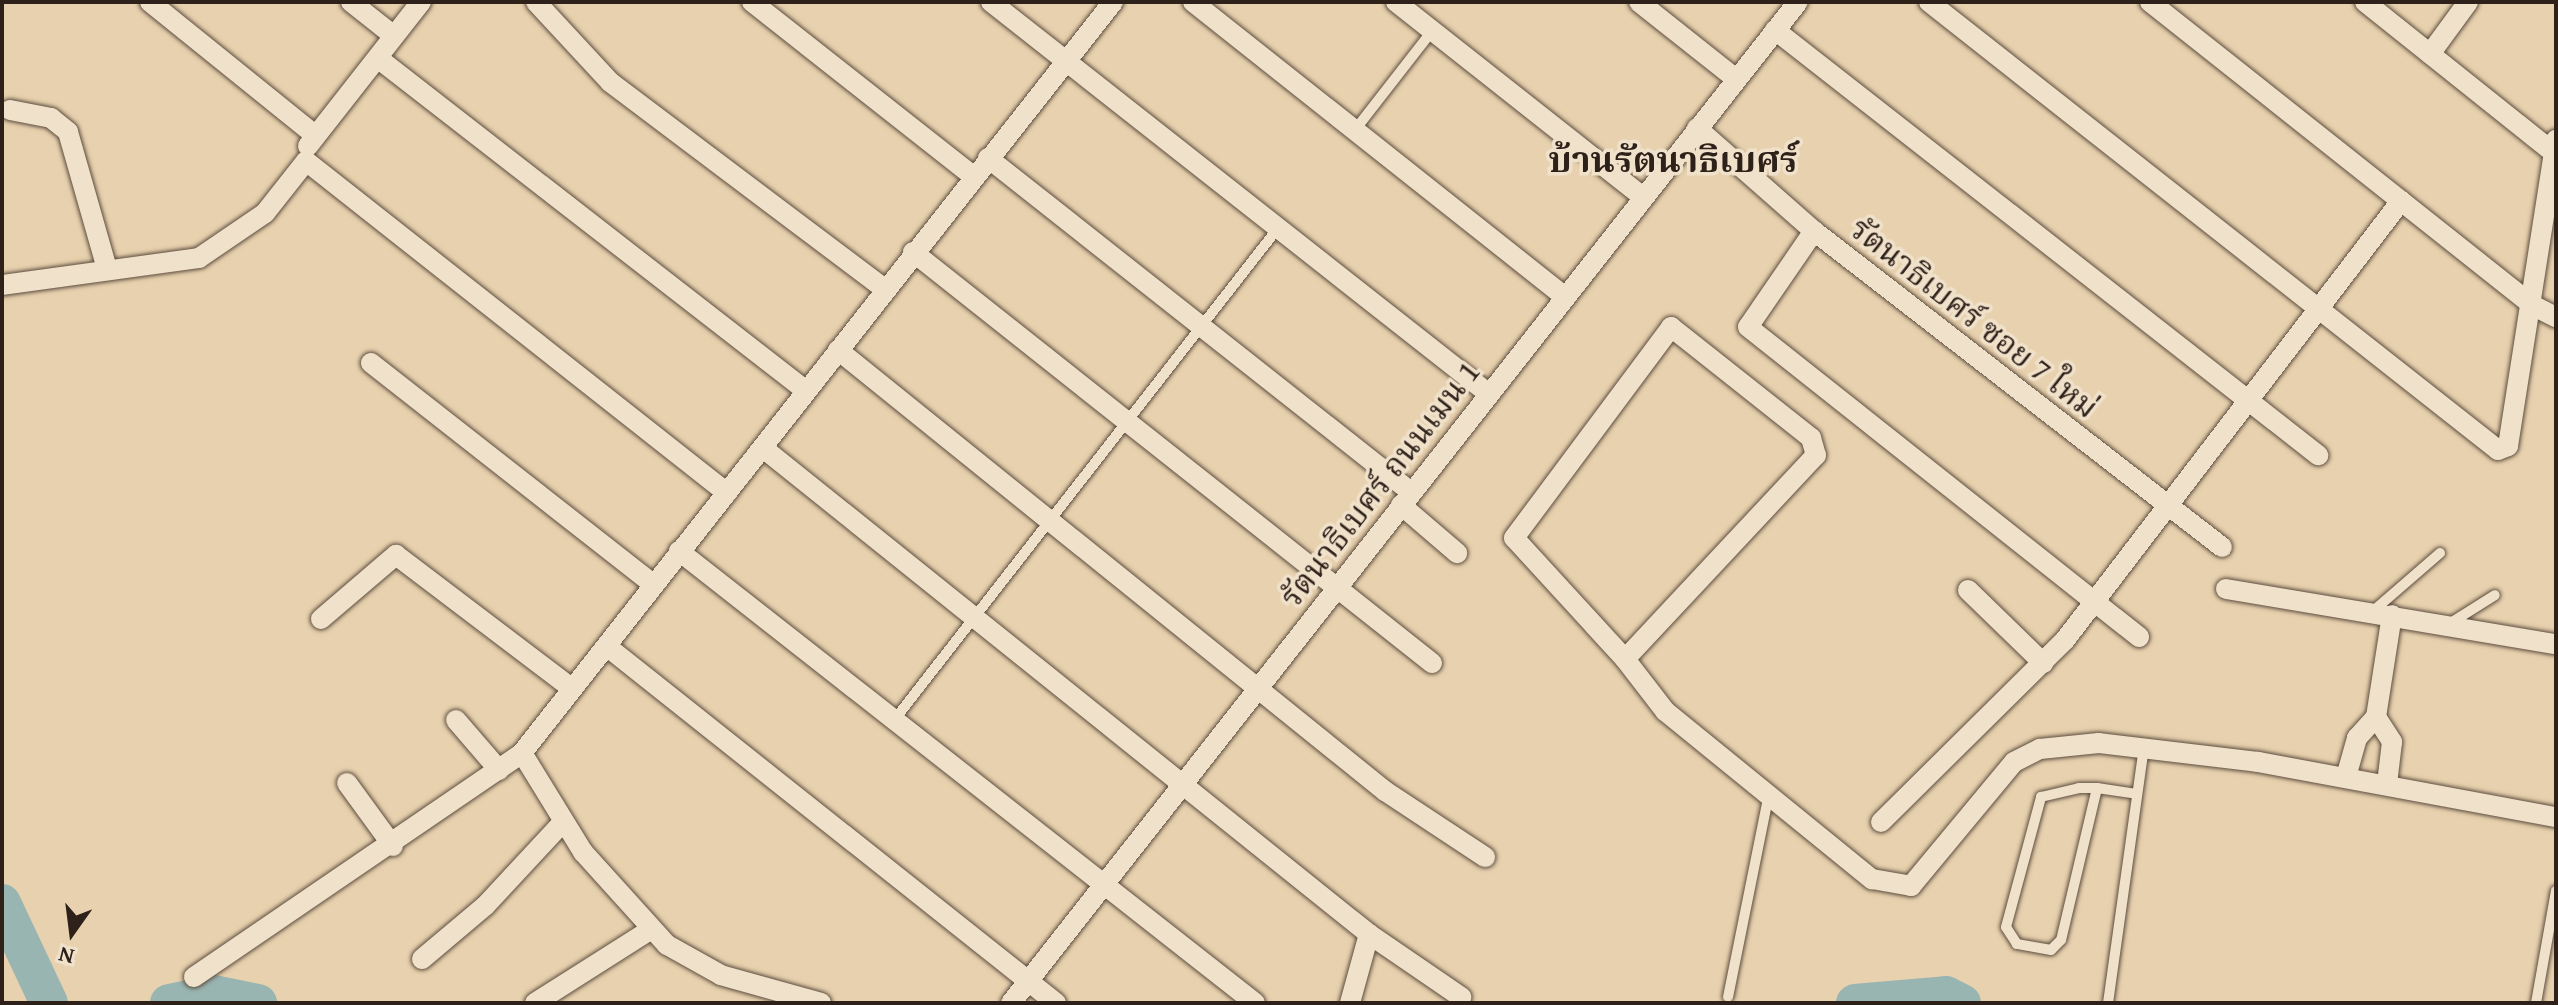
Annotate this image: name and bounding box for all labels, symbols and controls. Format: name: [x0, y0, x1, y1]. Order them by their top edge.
district label: บ้านรัตนาธิเบศร์: [1548, 137, 1798, 181]
street label: รัตนาธิเบศร์ ซอย 7 ใหม่: [1842, 209, 2106, 427]
street label: รัตนาธิเบศร์ ถนนเมน 1: [1272, 353, 1488, 615]
north arrow: [32, 893, 112, 973]
text: N: [55, 939, 77, 974]

